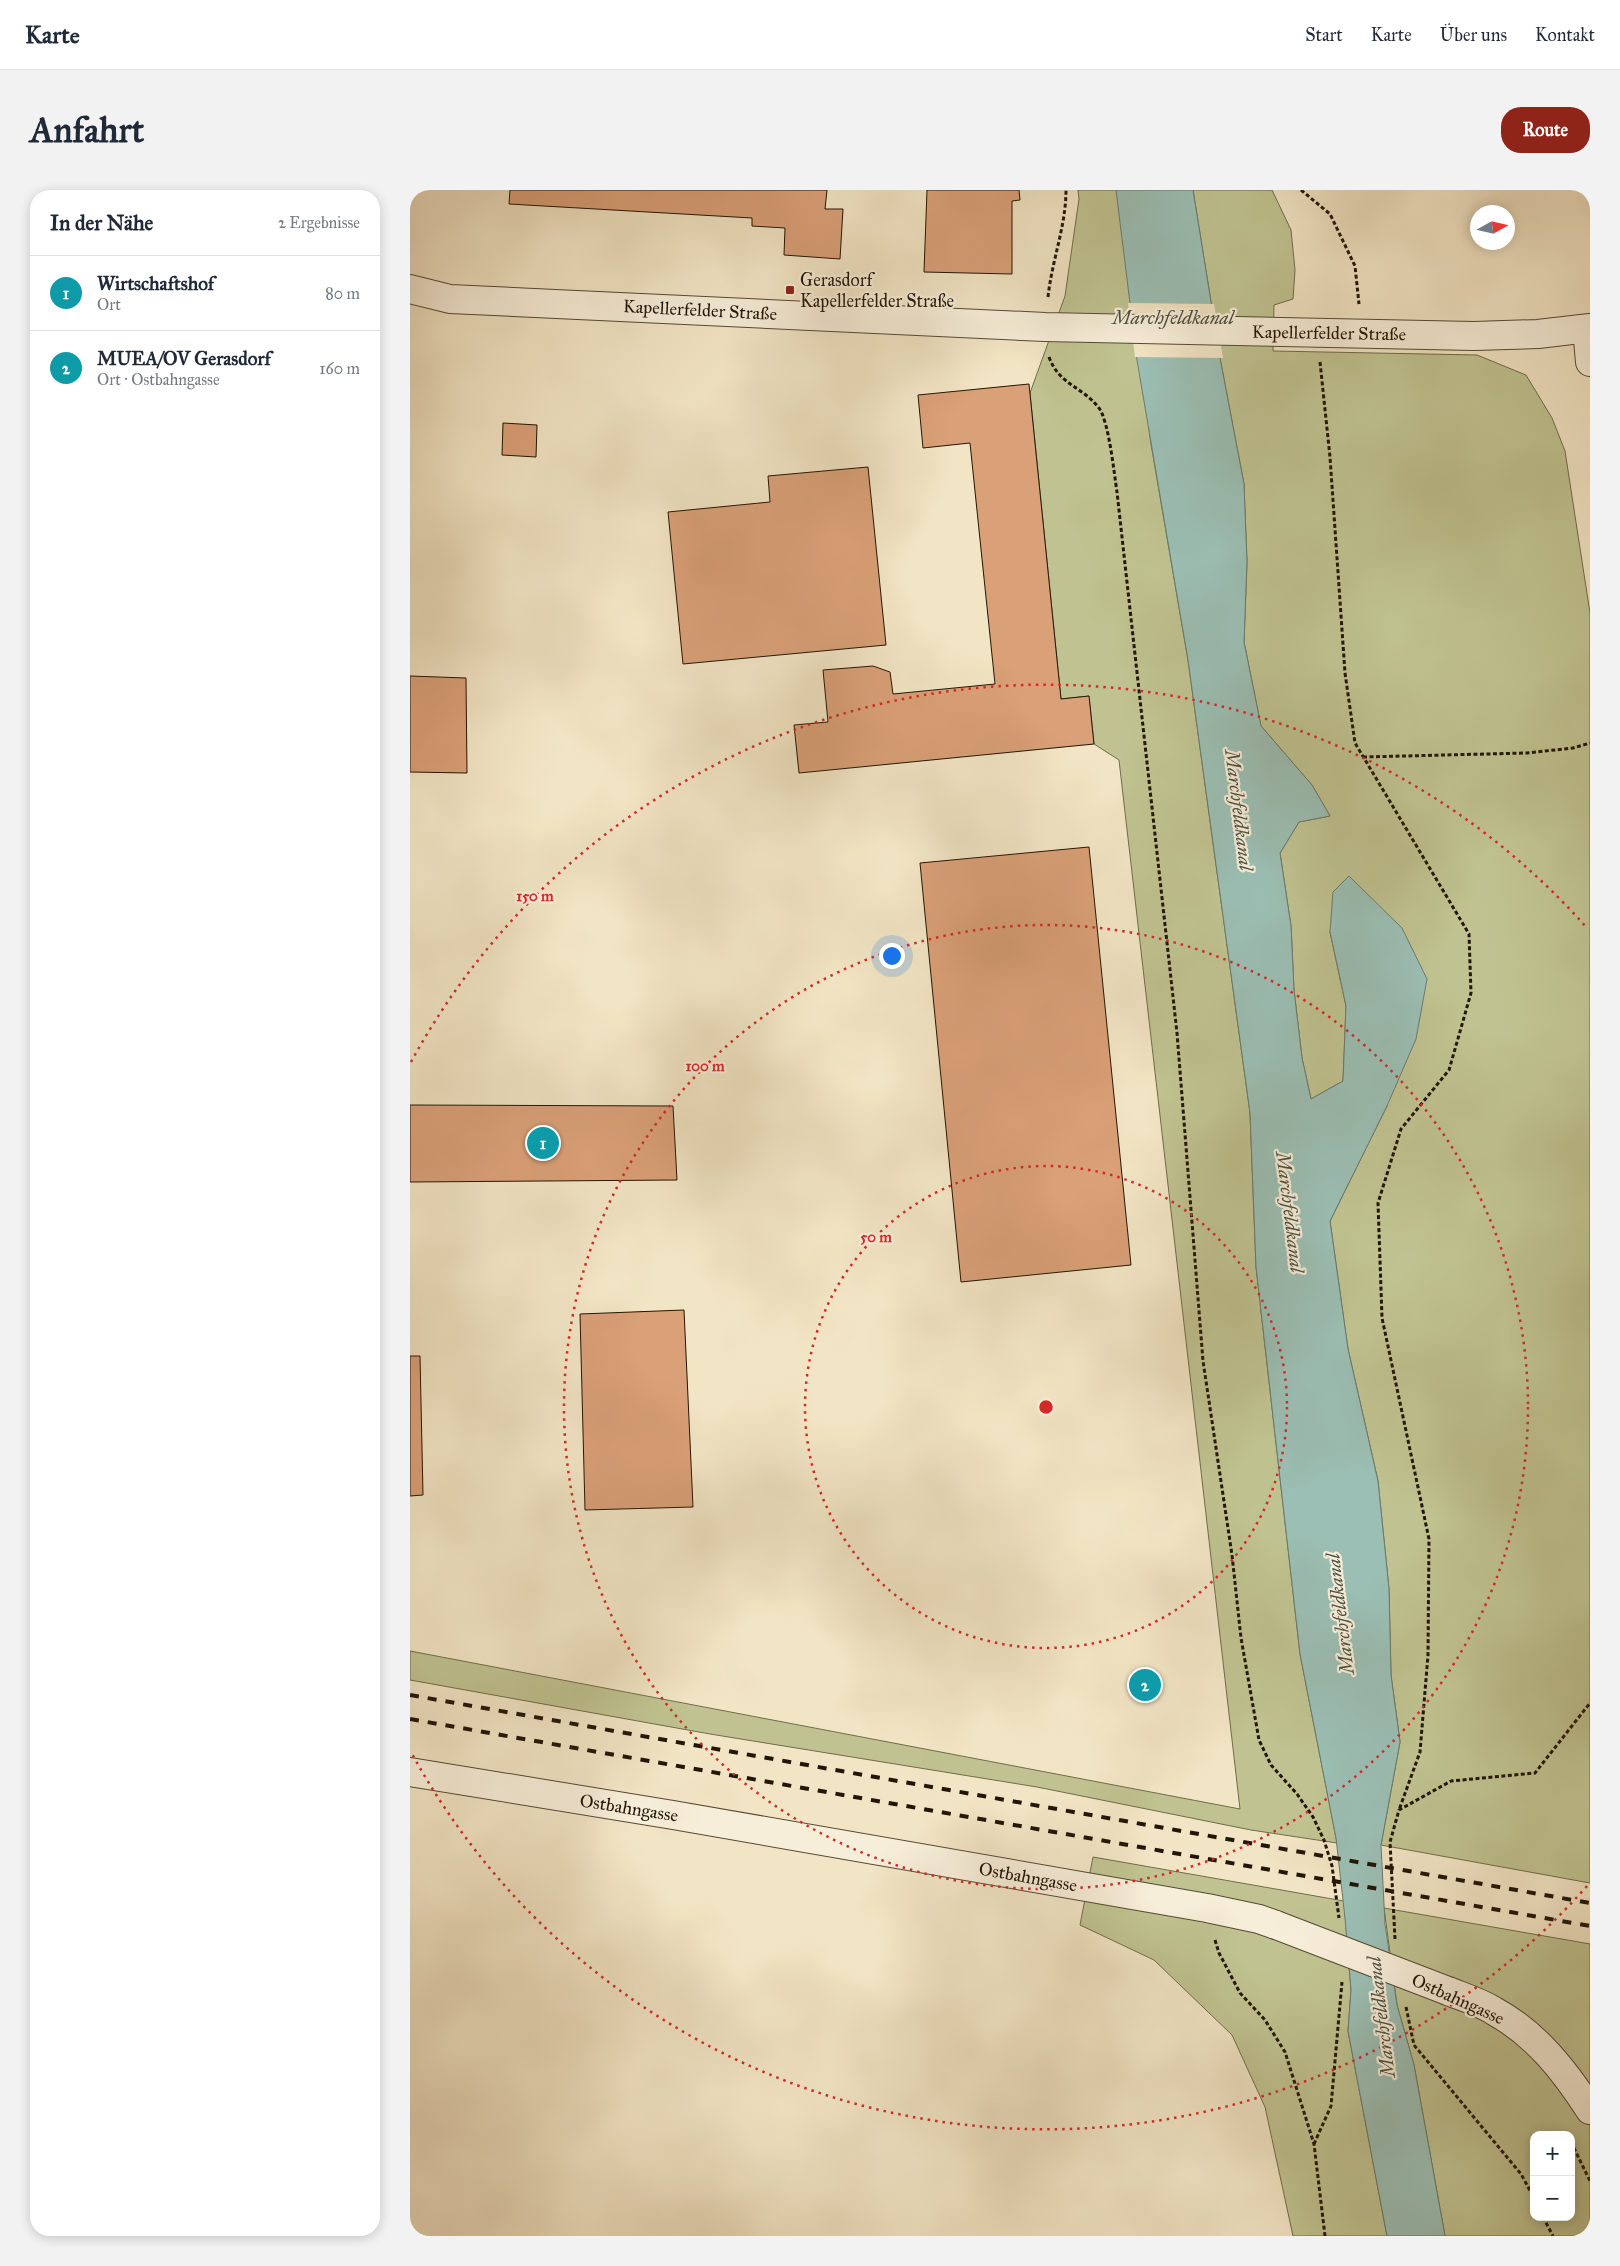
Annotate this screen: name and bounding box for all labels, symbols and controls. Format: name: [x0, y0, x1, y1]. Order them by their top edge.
text: Karte: [25, 20, 80, 50]
text: Start: [1305, 24, 1343, 46]
text: Karte: [1371, 24, 1412, 46]
text: Über uns: [1440, 24, 1507, 46]
text: Kontakt: [1535, 24, 1595, 46]
button: Route: [1501, 107, 1590, 153]
text: Anfahrt: [30, 109, 144, 152]
north arrow: [1470, 205, 1515, 250]
text: In der Nähe: [50, 210, 153, 236]
text: 2 Ergebnisse: [278, 213, 360, 232]
place label: Gerasdorf Kapellerfelder Straße: [800, 269, 954, 312]
text: Wirtschaftshof: [97, 272, 214, 295]
text: 1: [63, 284, 69, 303]
text: 80 m: [325, 284, 360, 303]
marker: Gerasdorf Kapellerfelder Straße: [784, 284, 796, 296]
text: Ort: [97, 295, 121, 314]
street label: Kapellerfelder Straße: [622, 295, 778, 325]
water label: Marchfeldkanal: [1110, 306, 1236, 329]
street label: Kapellerfelder Straße: [1252, 321, 1406, 345]
text: MUEA/OV Gerasdorf: [97, 347, 271, 370]
text: 2: [62, 359, 70, 378]
text: 160 m: [319, 359, 360, 378]
text: Ort · Ostbahngasse: [97, 370, 220, 389]
water label: Marchfeldkanal: [1220, 746, 1258, 874]
text: 150 m: [516, 887, 554, 905]
your location: [879, 943, 905, 969]
text: 100 m: [685, 1057, 725, 1075]
pin: 1: [527, 1124, 559, 1162]
water label: Marchfeldkanal: [1271, 1148, 1309, 1276]
text: 50 m: [860, 1228, 892, 1246]
centre of rings: [1037, 1398, 1055, 1416]
water label: Marchfeldkanal: [1321, 1550, 1359, 1678]
pin: 2: [1129, 1666, 1161, 1704]
street label: Ostbahngasse: [578, 1789, 680, 1828]
street label: Ostbahngasse: [977, 1858, 1079, 1897]
water label: Marchfeldkanal: [1362, 1953, 1400, 2081]
street label: Ostbahngasse: [1408, 1969, 1508, 2030]
map controls: [1530, 2131, 1575, 2221]
button: +: [1530, 2131, 1575, 2176]
button: −: [1530, 2176, 1575, 2221]

